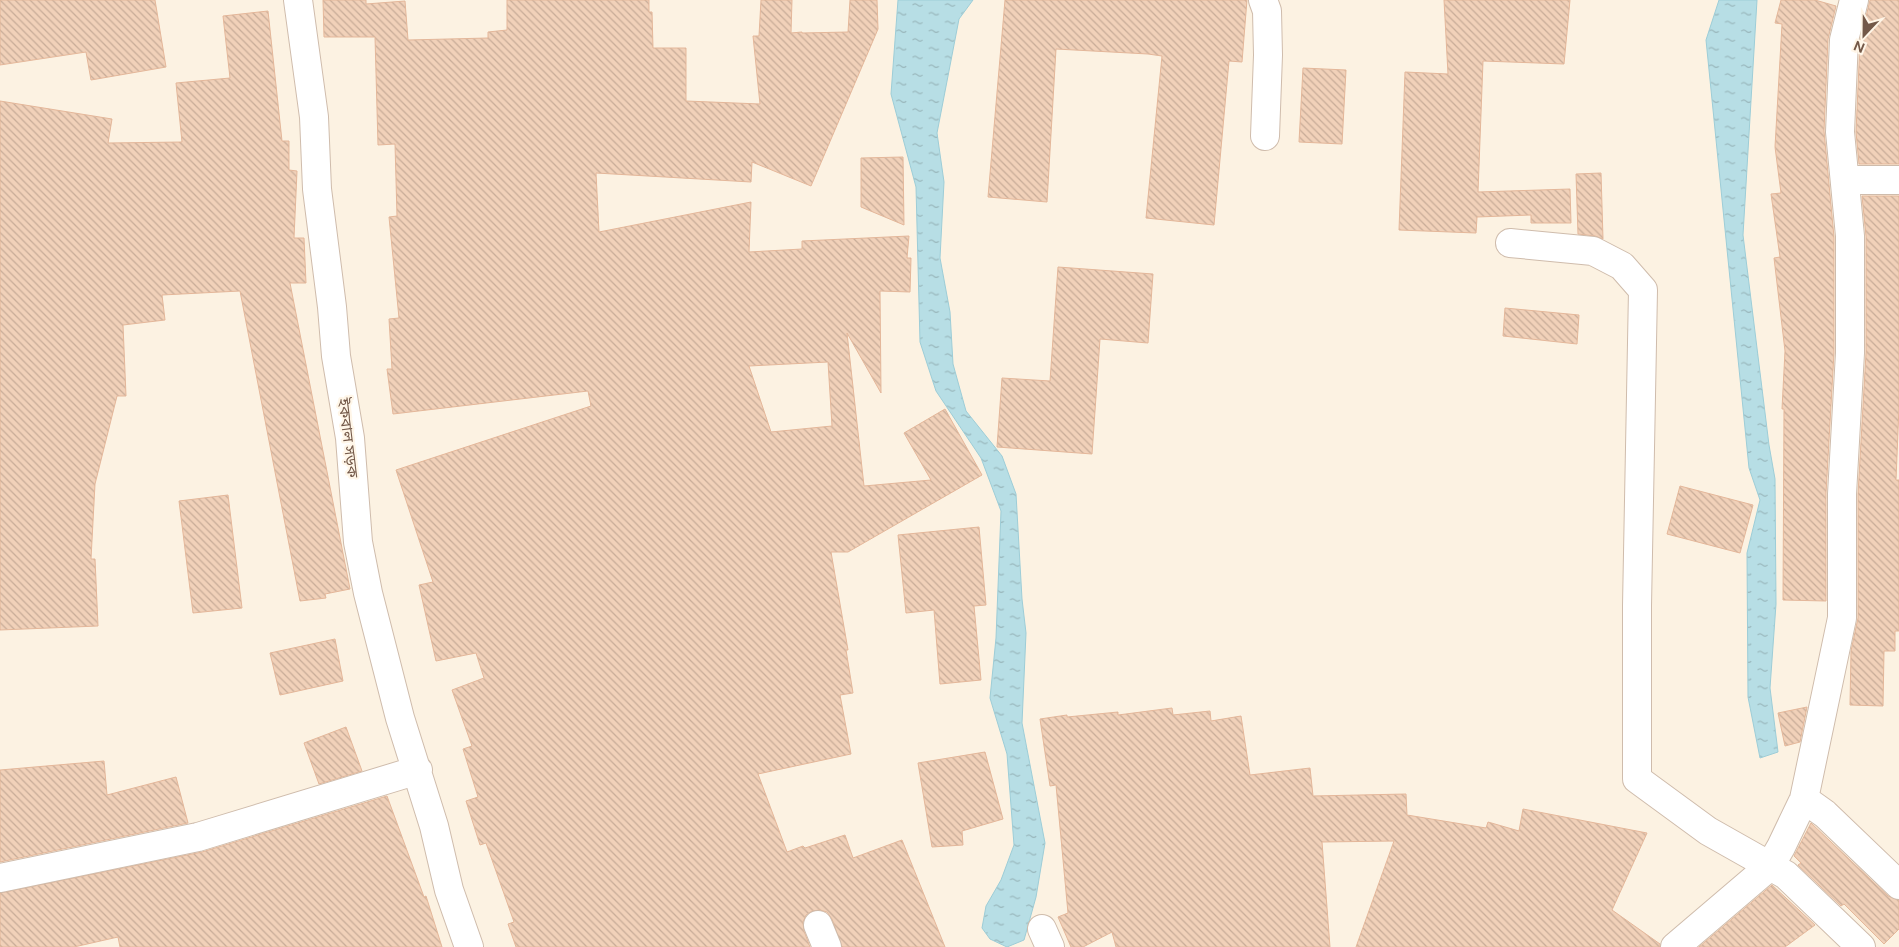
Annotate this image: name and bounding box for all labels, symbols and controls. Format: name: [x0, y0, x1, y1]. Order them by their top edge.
north arrow: [1839, 10, 1889, 60]
text: N: [1851, 37, 1867, 57]
street label: ইকবাল সড়ক: [333, 396, 363, 480]

